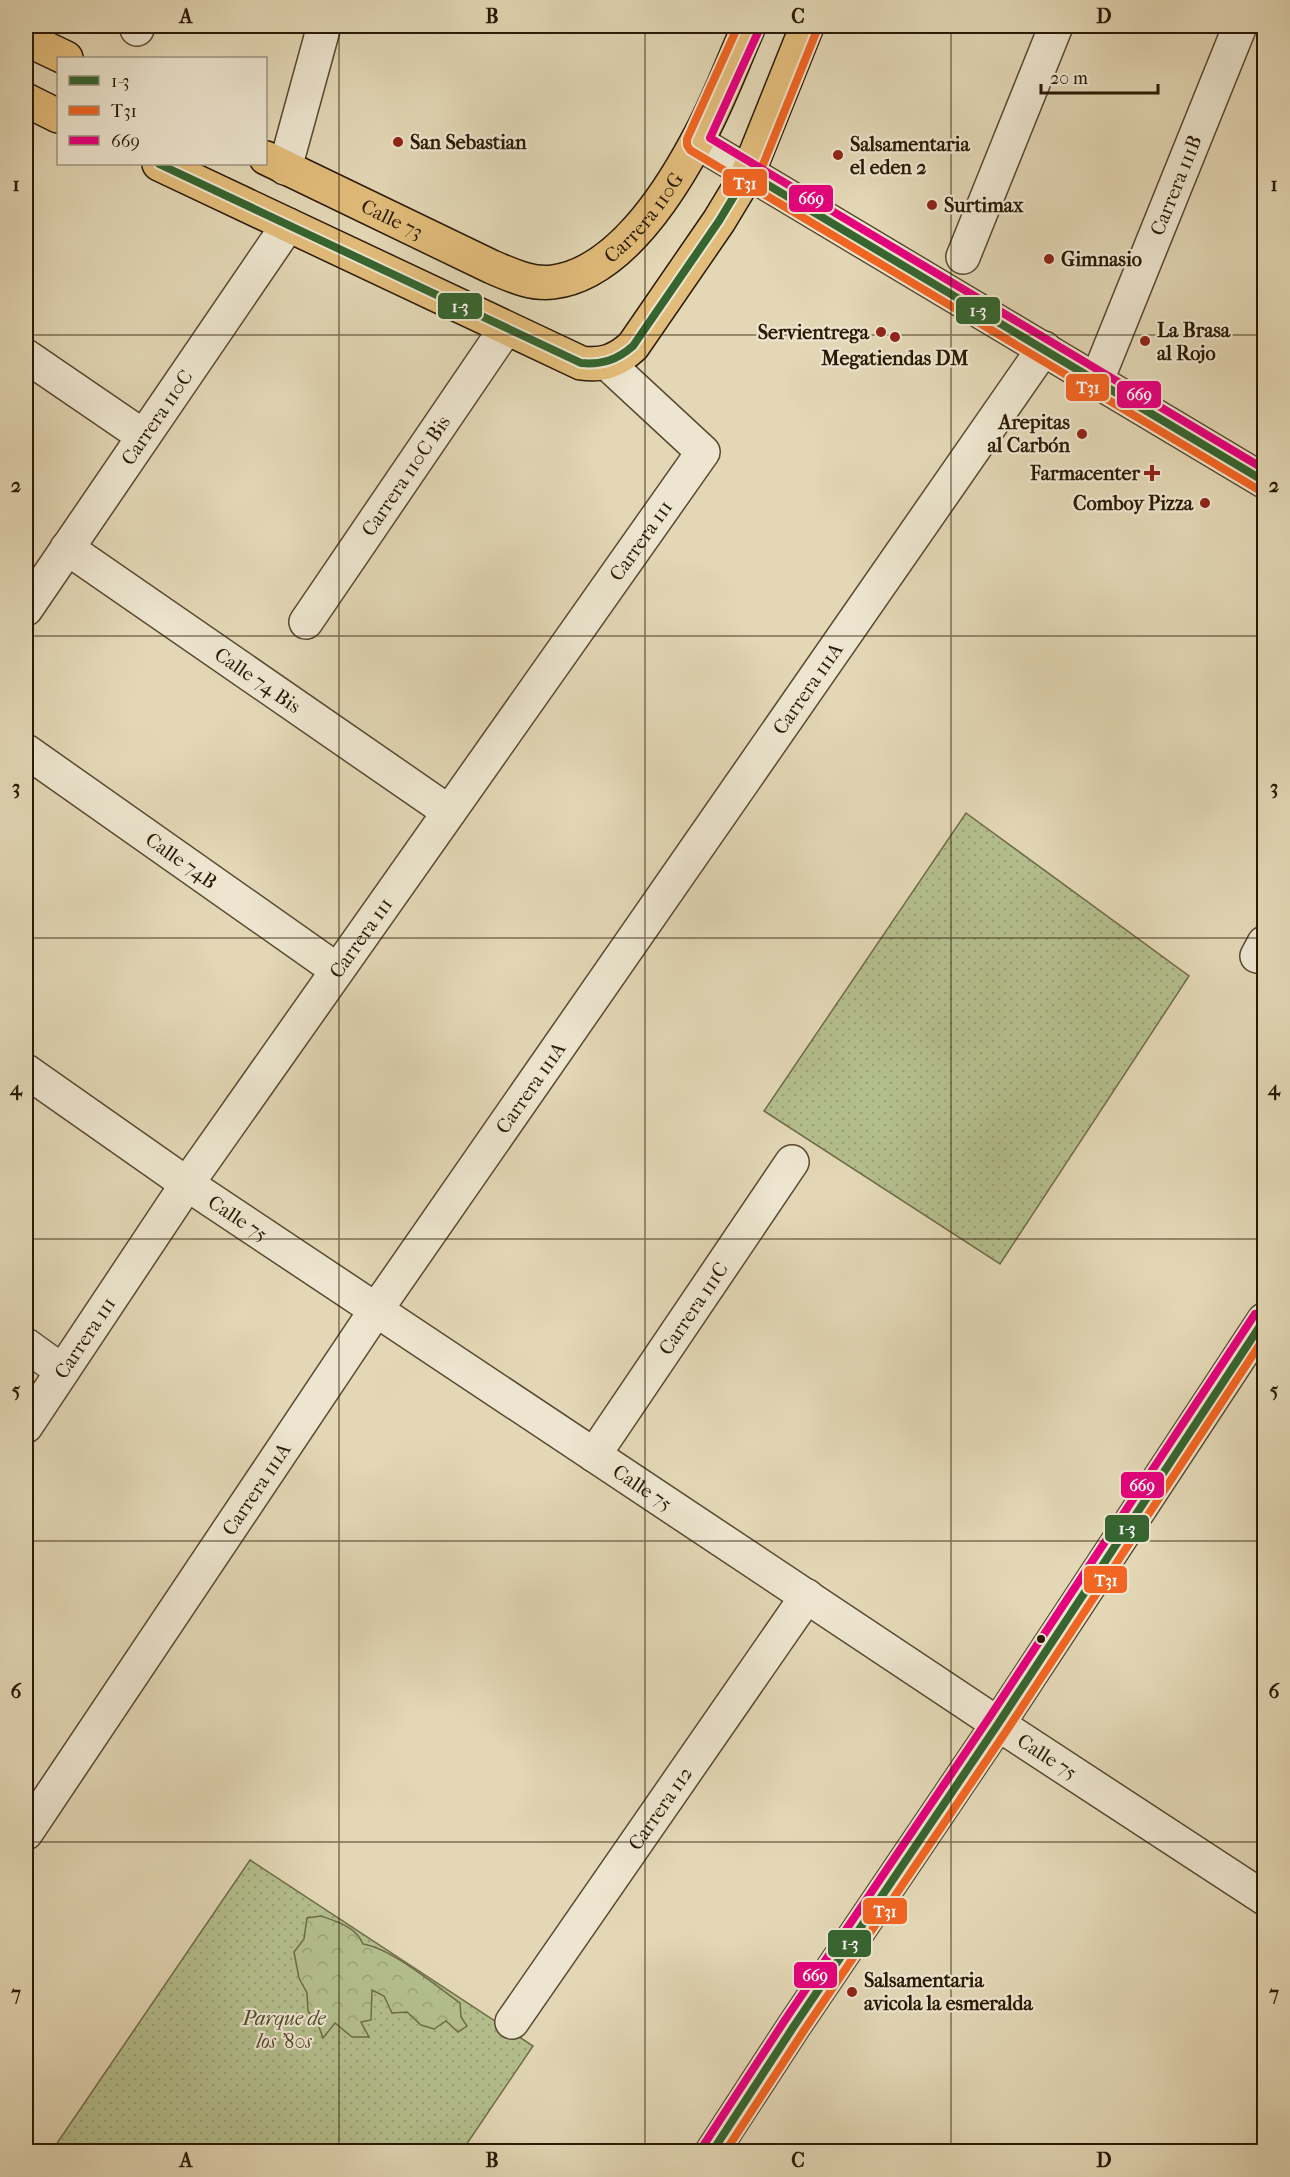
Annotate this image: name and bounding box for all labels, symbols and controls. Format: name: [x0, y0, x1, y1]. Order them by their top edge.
text: A: [178, 5, 194, 28]
text: B: [485, 5, 499, 28]
text: C: [791, 5, 805, 28]
text: D: [1096, 5, 1112, 28]
legend: [57, 57, 267, 165]
scale bar: [1041, 57, 1158, 95]
text: 20 m: [1050, 68, 1088, 89]
text: 1-3: [111, 71, 129, 92]
text: T31: [111, 101, 137, 122]
text: 669: [111, 131, 140, 152]
place label: San Sebastian: [410, 131, 527, 154]
street label: Carrera 111B: [1146, 132, 1207, 239]
place label: Salsamentaria el eden 2: [850, 133, 970, 179]
marker: San Sebastian: [391, 135, 405, 149]
marker: Salsamentaria el eden 2: [831, 148, 845, 162]
street label: Carrera 110G: [600, 168, 688, 268]
line badge: T31: [722, 168, 768, 197]
text: 1: [12, 173, 20, 196]
text: 1: [1270, 173, 1278, 196]
text: T31: [732, 174, 757, 194]
line badge: 669: [788, 184, 834, 213]
text: 669: [798, 189, 824, 209]
place label: Surtimax: [944, 194, 1024, 217]
street label: Calle 73: [357, 195, 426, 244]
marker: Surtimax: [925, 198, 939, 212]
place label: Gimnasio: [1061, 248, 1142, 271]
marker: Gimnasio: [1042, 252, 1056, 266]
line badge: 1-3: [437, 292, 483, 320]
line badge: 1-3: [955, 296, 1001, 325]
text: 1-3: [452, 297, 468, 317]
text: 1-3: [970, 301, 986, 321]
place label: La Brasa al Rojo: [1157, 319, 1231, 365]
place label: Servientrega: [758, 321, 870, 344]
marker: Servientrega: [874, 325, 888, 339]
marker: Megatiendas DM: [888, 330, 902, 344]
marker: La Brasa al Rojo: [1138, 334, 1152, 348]
place label: Megatiendas DM: [820, 347, 969, 370]
street label: Carrera 110C: [117, 366, 198, 470]
line badge: T31: [1065, 373, 1110, 402]
text: T31: [1075, 378, 1100, 398]
line badge: 669: [1116, 380, 1162, 409]
text: 669: [1126, 385, 1152, 405]
street label: Carrera 110C Bis: [357, 411, 455, 541]
place label: Arepitas al Carbón: [988, 411, 1071, 457]
marker: Arepitas al Carbón: [1075, 427, 1089, 441]
place label: Farmacenter: [1029, 462, 1140, 485]
marker: Farmacenter: [1145, 466, 1159, 480]
text: 2: [11, 474, 21, 497]
text: 2: [1269, 474, 1279, 497]
place label: Comboy Pizza: [1073, 492, 1194, 515]
street label: Carrera 111: [605, 496, 677, 585]
marker: Comboy Pizza: [1198, 496, 1212, 510]
street label: Carrera 111A: [768, 638, 848, 739]
street label: Calle 74 Bis: [210, 643, 305, 718]
text: 3: [12, 776, 20, 799]
text: 3: [1270, 776, 1278, 799]
street label: Calle 74B: [141, 828, 221, 894]
street label: Carrera 111: [325, 893, 397, 983]
street label: Carrera 111A: [491, 1037, 571, 1138]
text: 4: [9, 1077, 23, 1101]
text: 4: [1267, 1077, 1281, 1101]
street label: Calle 75: [204, 1190, 272, 1246]
street label: Carrera 111C: [654, 1258, 733, 1359]
street label: Carrera 111: [50, 1293, 120, 1383]
text: 5: [12, 1379, 21, 1402]
text: 5: [1270, 1379, 1279, 1402]
street label: Carrera 111A: [218, 1438, 296, 1540]
street label: Calle 75: [608, 1460, 676, 1516]
line badge: 669: [1120, 1471, 1165, 1499]
text: 669: [1129, 1476, 1155, 1496]
line badge: 1-3: [1104, 1514, 1150, 1543]
text: 1-3: [1119, 1519, 1135, 1539]
line badge: T31: [1083, 1565, 1128, 1594]
text: T31: [1093, 1571, 1118, 1591]
unlabelled marker: [1035, 1633, 1047, 1645]
text: 6: [11, 1680, 23, 1703]
text: 6: [1269, 1680, 1281, 1703]
street label: Calle 75: [1013, 1729, 1081, 1784]
street label: Carrera 112: [624, 1762, 697, 1855]
line badge: T31: [862, 1897, 908, 1925]
text: T31: [872, 1902, 897, 1922]
line badge: 1-3: [827, 1929, 872, 1958]
text: 1-3: [842, 1934, 858, 1954]
line badge: 669: [793, 1961, 838, 1989]
text: 669: [802, 1966, 828, 1986]
place label: Salsamentaria avicola la esmeralda: [864, 1969, 1033, 2015]
text: 7: [10, 1982, 21, 2005]
text: 7: [1268, 1982, 1279, 2005]
marker: Salsamentaria avicola la esmeralda: [845, 1985, 859, 1999]
park label: Parque de los '80s: [241, 2007, 327, 2053]
text: A: [178, 2149, 194, 2172]
text: B: [485, 2149, 499, 2172]
text: C: [791, 2149, 805, 2172]
text: D: [1096, 2149, 1112, 2172]

